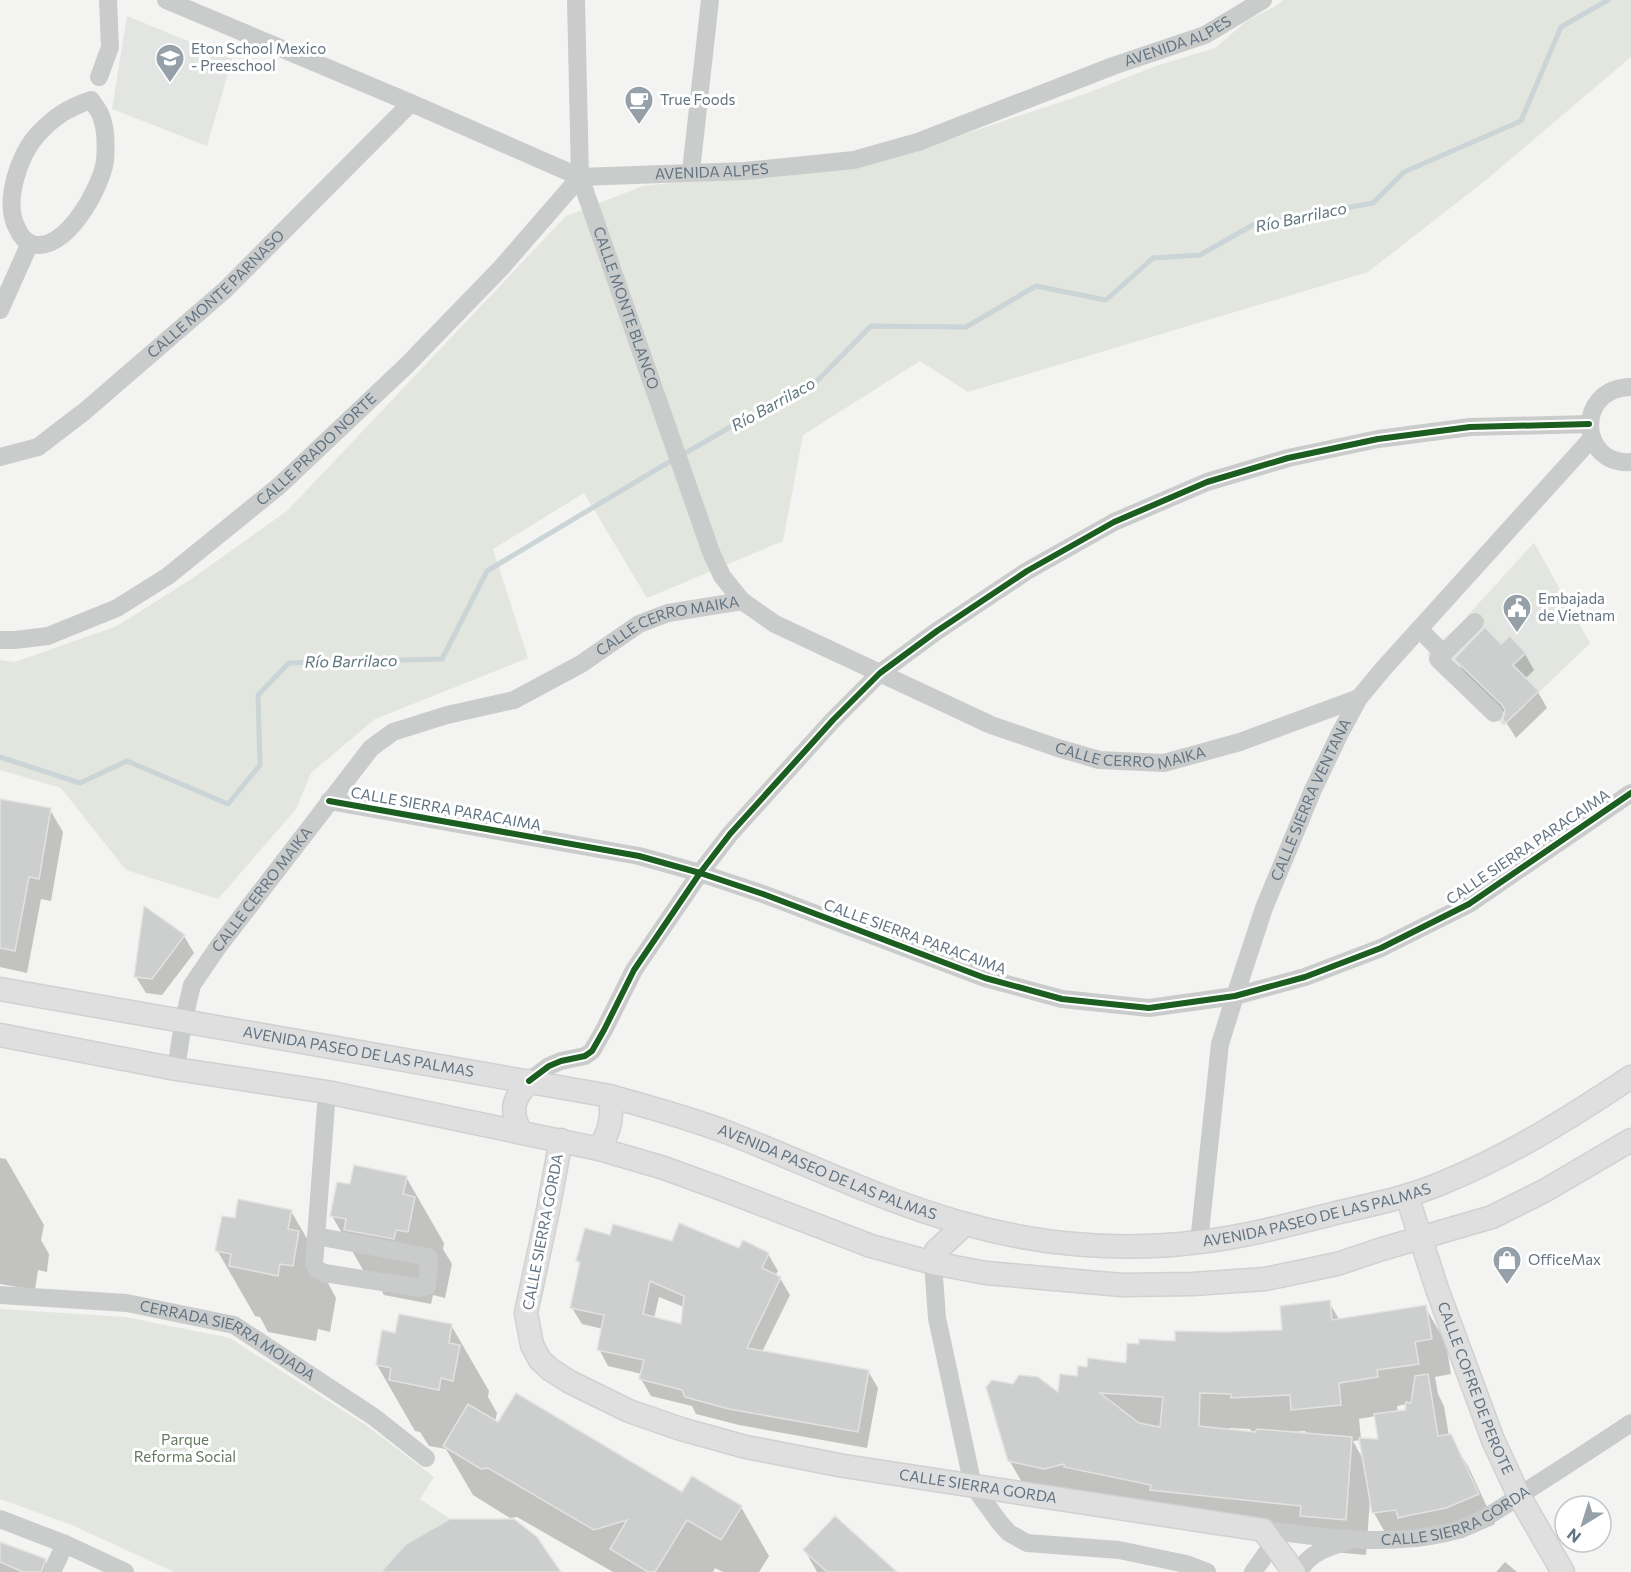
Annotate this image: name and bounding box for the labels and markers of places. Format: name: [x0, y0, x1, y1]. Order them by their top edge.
place label: Eton School Mexico - Preeschool: [191, 39, 326, 74]
school or university icon: Eton School Mexico - Preeschool: [154, 42, 186, 84]
cafe icon: True Foods: [623, 84, 655, 126]
place label: True Foods: [660, 90, 735, 108]
place label: Embajada de Vietnam: [1538, 589, 1615, 624]
public building icon: Embajada de Vietnam: [1501, 592, 1533, 634]
shop icon: OfficeMax: [1491, 1244, 1523, 1286]
place label: OfficeMax: [1528, 1250, 1601, 1268]

